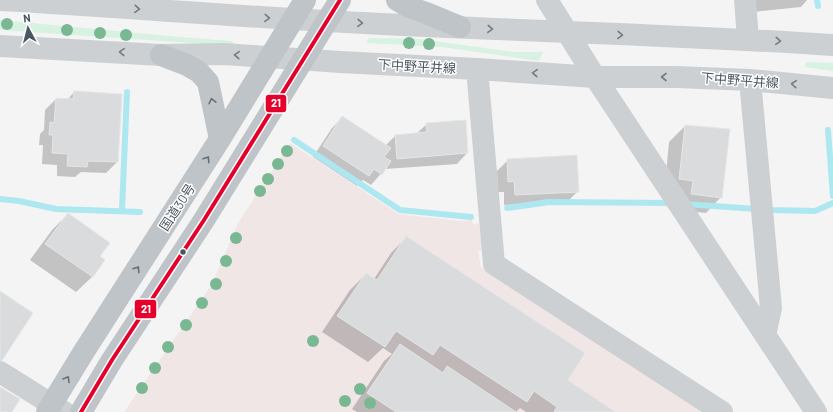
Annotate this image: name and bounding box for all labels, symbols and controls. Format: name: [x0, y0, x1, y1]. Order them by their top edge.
one-way arrow: [134, 4, 140, 13]
north arrow: [8, 8, 48, 48]
text: N: [22, 11, 31, 24]
one-way arrow: [264, 13, 270, 22]
one-way arrow: [357, 18, 363, 27]
one-way arrow: [487, 25, 493, 33]
one-way arrow: [617, 30, 623, 39]
one-way arrow: [775, 37, 781, 46]
one-way arrow: [119, 48, 125, 57]
one-way arrow: [234, 50, 240, 59]
street label: 下中野平井線: [378, 56, 456, 76]
one-way arrow: [532, 68, 538, 77]
street label: 下中野平井線: [701, 69, 779, 91]
one-way arrow: [661, 73, 667, 81]
one-way arrow: [791, 80, 797, 89]
line badge: 21: [265, 94, 287, 113]
text: 21: [271, 96, 281, 109]
one-way arrow: [209, 98, 217, 104]
one-way arrow: [202, 156, 210, 163]
street label: 国道30号: [156, 180, 198, 234]
unlabelled marker: [178, 247, 188, 257]
one-way arrow: [132, 266, 140, 273]
line badge: 21: [134, 299, 157, 319]
text: 21: [141, 302, 151, 315]
one-way arrow: [63, 376, 70, 383]

